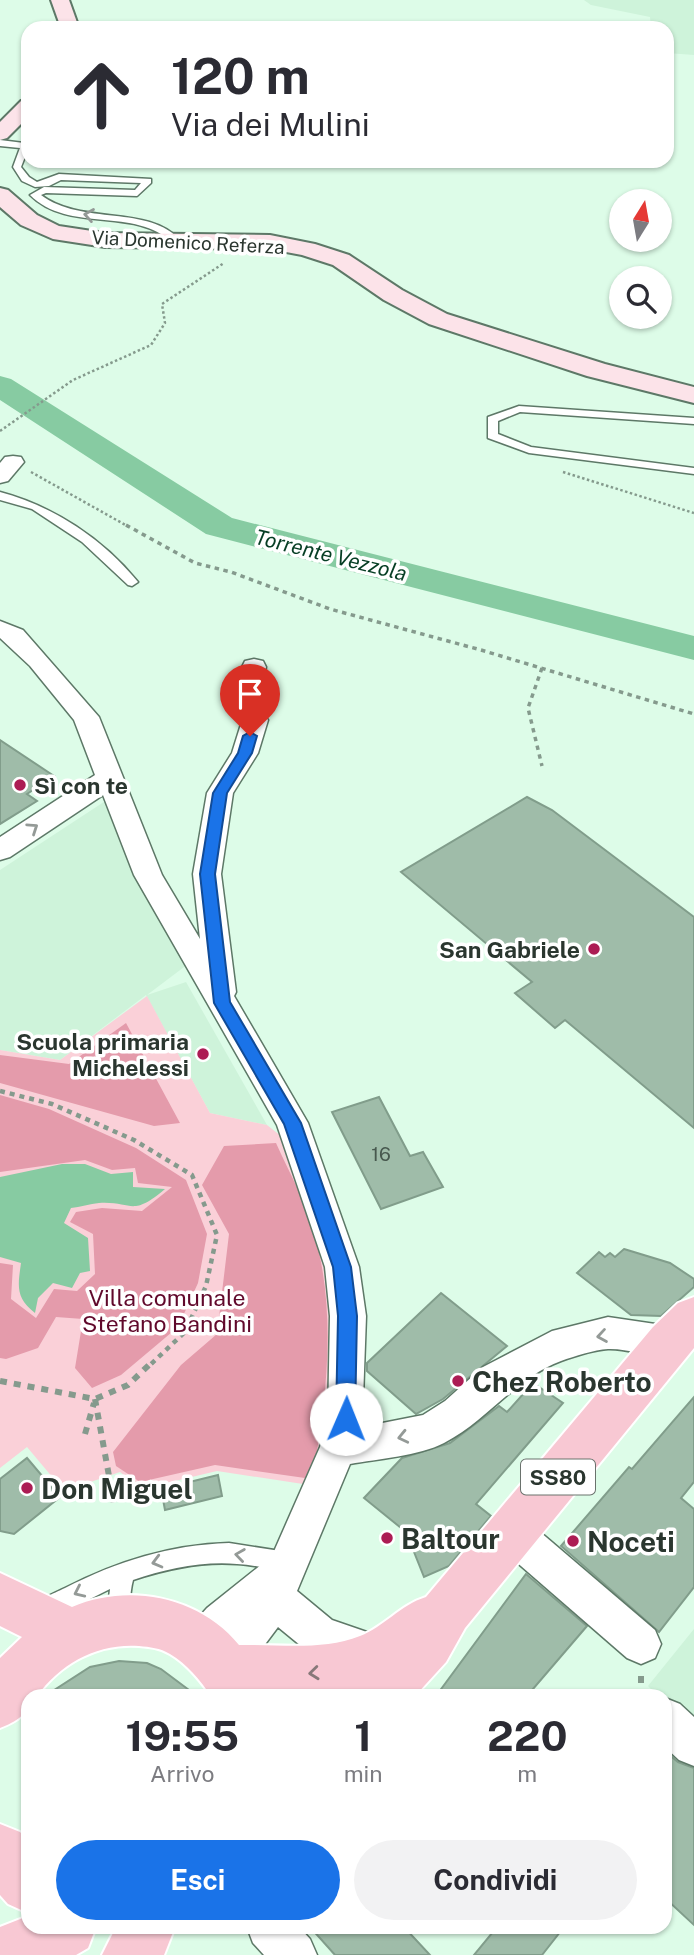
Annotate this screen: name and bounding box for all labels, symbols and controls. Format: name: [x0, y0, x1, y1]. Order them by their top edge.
text: 120 m: [171, 47, 310, 105]
icon: ahead: [56, 49, 147, 140]
text: Via dei Mulini: [171, 106, 370, 143]
north arrow: [609, 189, 672, 252]
map controls: [609, 189, 672, 329]
one-way arrow: [83, 209, 95, 224]
street label: Via Domenico Referza: [91, 226, 285, 258]
button: search: [609, 266, 672, 329]
water label: Torrente Vezzola: [252, 524, 410, 586]
pin: [220, 664, 280, 736]
icon: arrive: [231, 675, 269, 713]
place label: Sì con te: [34, 772, 128, 799]
marker: Sì con te: [12, 777, 28, 793]
one-way arrow: [25, 823, 38, 836]
place label: San Gabriele: [439, 936, 580, 963]
marker: San Gabriele: [586, 941, 602, 957]
place label: Scuola primaria Michelessi: [16, 1028, 189, 1081]
marker: Scuola primaria Michelessi: [195, 1046, 211, 1062]
house number: 16: [371, 1143, 391, 1165]
park label: Villa comunale Stefano Bandini: [82, 1284, 252, 1337]
one-way arrow: [596, 1328, 607, 1343]
place label: Chez Roberto: [472, 1365, 652, 1398]
marker: Chez Roberto: [450, 1373, 466, 1389]
position arrow: [309, 1382, 383, 1456]
one-way arrow: [397, 1429, 409, 1443]
road number: SS80: [521, 1460, 595, 1494]
place label: Don Miguel: [41, 1472, 193, 1505]
marker: Don Miguel: [19, 1480, 35, 1496]
place label: Baltour: [401, 1522, 500, 1555]
place label: Noceti: [587, 1525, 675, 1558]
marker: Baltour: [379, 1530, 395, 1546]
marker: Noceti: [565, 1533, 581, 1549]
one-way arrow: [234, 1548, 246, 1563]
one-way arrow: [152, 1553, 164, 1568]
one-way arrow: [74, 1584, 87, 1598]
one-way arrow: [308, 1665, 319, 1680]
text: 19:55: [125, 1711, 239, 1760]
text: 1: [354, 1711, 372, 1760]
text: 220: [487, 1711, 568, 1760]
text: Arrivo: [150, 1760, 215, 1787]
text: min: [344, 1760, 383, 1787]
text: m: [517, 1760, 537, 1787]
button: Esci: [56, 1840, 340, 1920]
button: Condividi: [354, 1840, 637, 1920]

